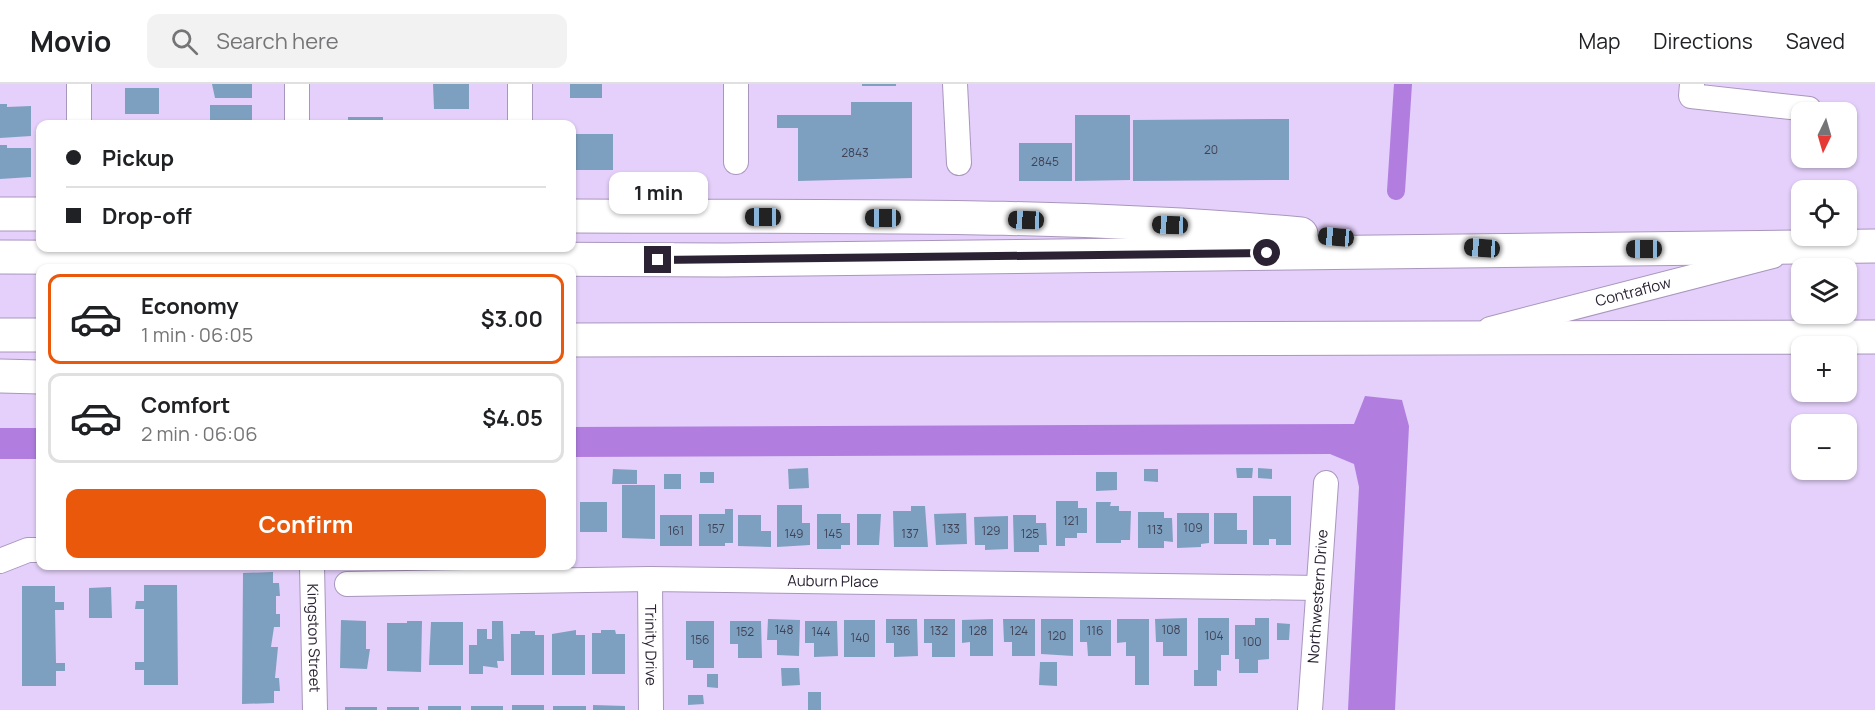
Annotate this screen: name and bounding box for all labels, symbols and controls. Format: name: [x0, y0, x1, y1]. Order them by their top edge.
search box: [147, 14, 567, 68]
text: Movio: [30, 22, 111, 60]
icon: search: [168, 25, 201, 58]
text: Search here: [216, 26, 339, 56]
text: Map: [1579, 27, 1620, 55]
text: Directions: [1653, 27, 1753, 55]
text: Saved: [1786, 27, 1845, 55]
north arrow: [1791, 102, 1857, 168]
map controls: [1791, 102, 1857, 480]
house number: 20: [1204, 141, 1218, 158]
text: Pickup: [102, 143, 174, 173]
house number: 2843: [841, 144, 869, 161]
house number: 2845: [1031, 153, 1059, 170]
callout: 1 min: [608, 173, 708, 215]
text: 1 min: [634, 179, 683, 206]
button: locate: [1791, 180, 1857, 246]
text: Drop-off: [102, 201, 192, 231]
car: [745, 208, 781, 226]
car: [865, 209, 901, 227]
car: [1008, 210, 1044, 230]
car: [1152, 215, 1188, 235]
car: [1317, 226, 1355, 248]
car: [1463, 238, 1501, 258]
route start: [1253, 239, 1280, 266]
car: [1626, 240, 1662, 258]
route end: [644, 246, 671, 273]
button: layers: [1791, 258, 1857, 324]
street label: Contraflow: [1593, 272, 1674, 311]
text: Economy: [141, 291, 239, 321]
icon: car: [69, 292, 123, 346]
text: $3.00: [481, 304, 543, 334]
text: 1 min · 06:05: [141, 321, 253, 348]
button: +: [1791, 336, 1857, 402]
text: Comfort: [141, 390, 230, 420]
icon: car: [69, 391, 123, 445]
text: $4.05: [482, 403, 543, 433]
button: −: [1791, 414, 1857, 480]
text: 2 min · 06:06: [141, 420, 258, 447]
button: Confirm: [66, 489, 546, 558]
house number: 121: [1063, 512, 1079, 529]
house number: 109: [1183, 519, 1203, 536]
house number: 157: [707, 520, 725, 537]
house number: 133: [942, 520, 960, 537]
house number: 113: [1147, 521, 1163, 538]
house number: 161: [668, 522, 684, 539]
house number: 129: [982, 522, 1000, 539]
house number: 149: [784, 525, 804, 542]
house number: 145: [824, 525, 842, 542]
house number: 137: [901, 525, 919, 542]
house number: 125: [1021, 525, 1039, 542]
street label: Northwestern Drive: [1302, 528, 1333, 664]
street label: Auburn Place: [787, 570, 879, 592]
street label: Kingston Street: [302, 583, 326, 693]
street label: Trinity Drive: [640, 604, 662, 686]
house number: 148: [775, 621, 793, 638]
house number: 108: [1162, 621, 1181, 638]
house number: 136: [892, 622, 910, 639]
house number: 132: [930, 622, 948, 639]
house number: 128: [969, 622, 987, 639]
house number: 124: [1010, 622, 1028, 639]
house number: 116: [1087, 622, 1103, 639]
house number: 152: [736, 623, 754, 640]
house number: 144: [812, 623, 830, 640]
house number: 120: [1048, 627, 1066, 644]
house number: 104: [1204, 627, 1224, 644]
house number: 140: [850, 629, 870, 646]
house number: 156: [690, 631, 710, 648]
house number: 100: [1242, 633, 1262, 650]

